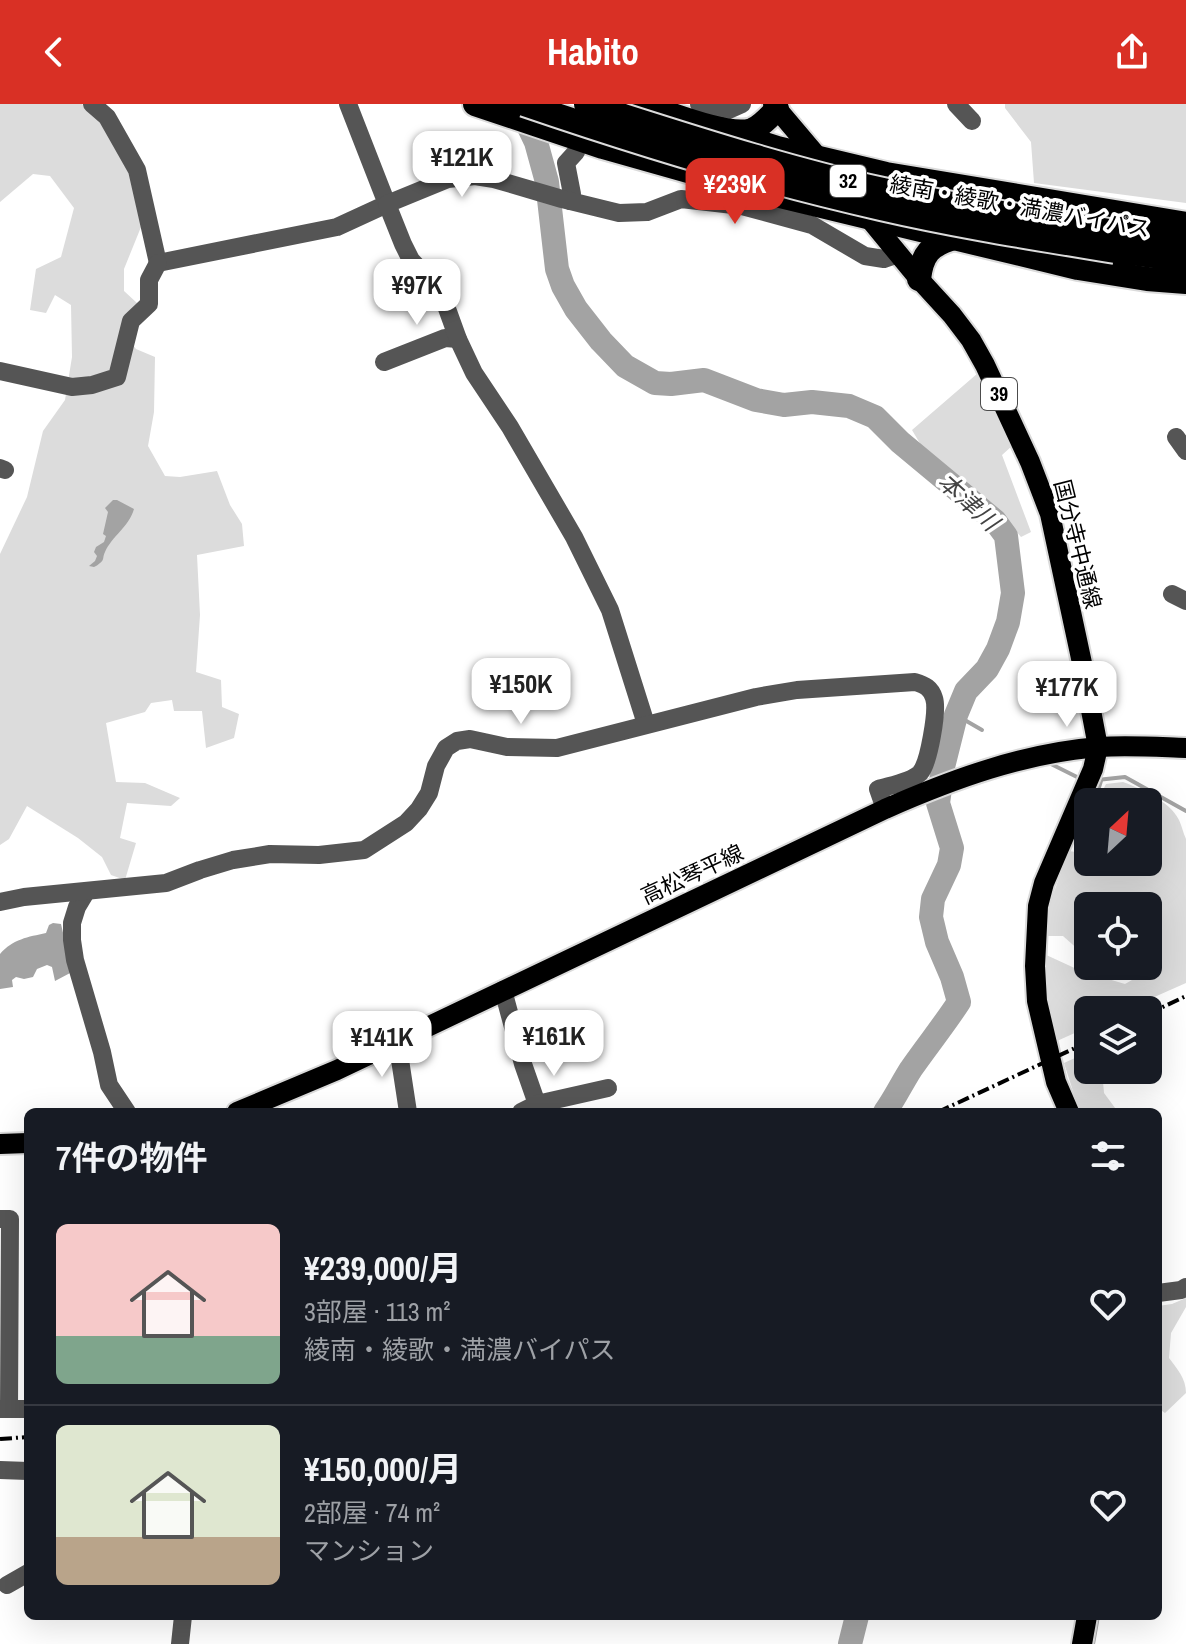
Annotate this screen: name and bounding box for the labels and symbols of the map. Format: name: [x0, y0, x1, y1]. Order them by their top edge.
pin: ¥121K: [406, 131, 518, 199]
pin: ¥239K: [679, 158, 791, 226]
road number: 32: [830, 165, 866, 197]
street label: 綾南・綾歌・満濃バイパス: [888, 168, 1152, 244]
pin: ¥97K: [370, 259, 464, 327]
road number: 39: [981, 378, 1017, 410]
water label: 本津川: [931, 465, 1008, 539]
street label: 国分寺中通線: [1047, 476, 1109, 612]
pin: ¥150K: [465, 658, 577, 726]
pin: ¥177K: [1011, 661, 1123, 729]
north arrow: [1074, 788, 1162, 876]
street label: 高松琴平線: [636, 837, 748, 911]
pin: ¥161K: [498, 1010, 610, 1078]
pin: ¥141K: [326, 1011, 438, 1079]

